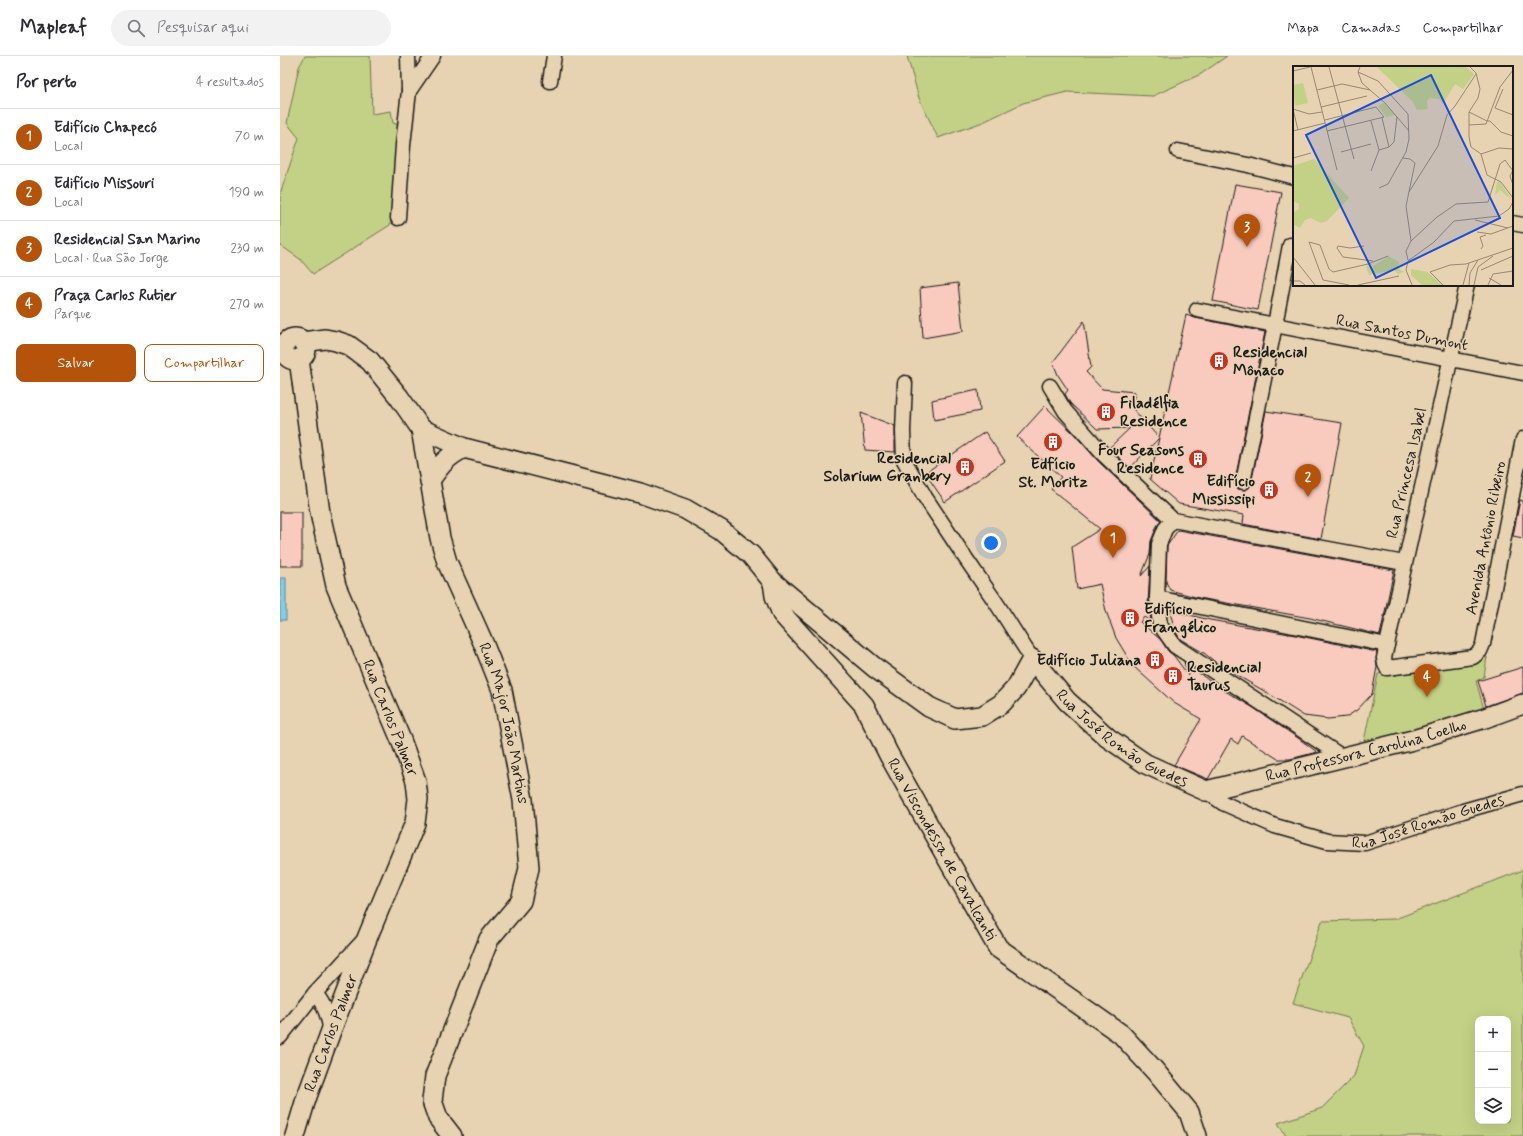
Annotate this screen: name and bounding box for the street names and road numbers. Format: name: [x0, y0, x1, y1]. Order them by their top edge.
street label: Rua Santos Dumont: [1334, 310, 1470, 356]
street label: Rua Princesa Isabel: [1382, 405, 1432, 541]
street label: Avenida Antônio Ribeiro: [1461, 459, 1511, 617]
street label: Rua Major João Martins: [474, 640, 534, 805]
street label: Rua Carlos Palmer: [357, 657, 423, 780]
street label: Rua José Romão Guedes: [1051, 685, 1191, 792]
street label: Rua Professora Carolina Coelho: [1263, 714, 1469, 786]
street label: Rua Viscondessa de Cavalcanti: [882, 754, 1002, 944]
street label: Rua José Romão Guedes: [1351, 789, 1507, 854]
street label: Rua Carlos Palmer: [299, 971, 363, 1095]

